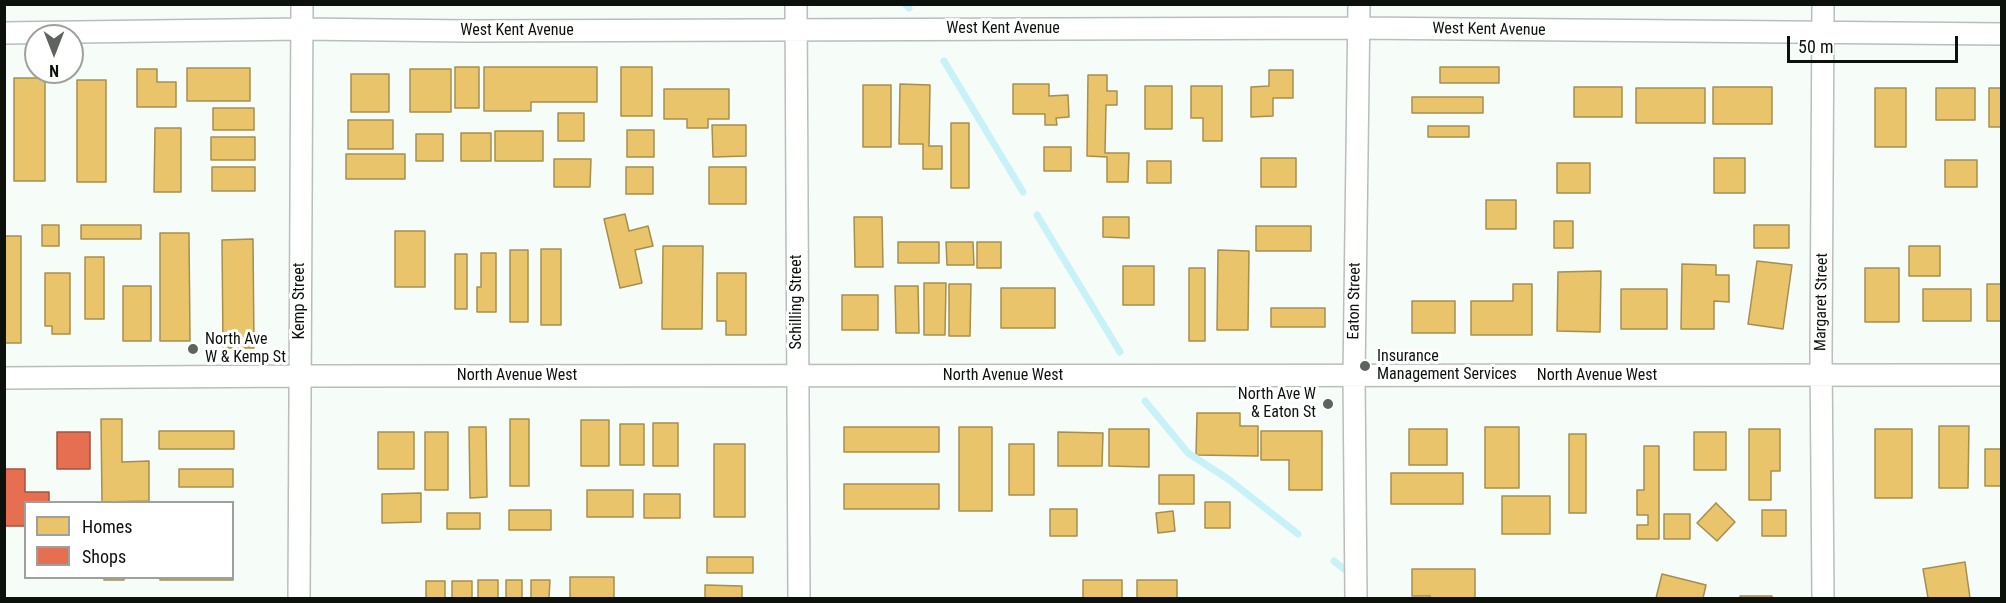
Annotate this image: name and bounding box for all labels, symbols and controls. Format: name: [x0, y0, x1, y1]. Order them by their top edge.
street label: West Kent Avenue: [946, 19, 1060, 39]
street label: West Kent Avenue: [1432, 19, 1546, 41]
street label: West Kent Avenue: [460, 21, 574, 41]
north arrow: [24, 24, 84, 84]
scale bar: [1790, 24, 1961, 62]
text: 50 m: [1798, 36, 1833, 57]
text: N: [49, 61, 59, 80]
street label: Margaret Street: [1812, 253, 1832, 351]
street label: Schilling Street: [787, 255, 807, 349]
street label: Kemp Street: [290, 262, 310, 340]
street label: Eaton Street: [1345, 262, 1365, 340]
place label: North Ave W & Kemp St: [205, 330, 286, 368]
marker: North Ave W & Kemp St: [186, 342, 200, 356]
place label: Insurance Management Services: [1377, 347, 1517, 385]
marker: Insurance Management Services: [1358, 359, 1372, 373]
street label: North Avenue West: [457, 366, 577, 386]
street label: North Avenue West: [943, 366, 1063, 386]
street label: North Avenue West: [1537, 366, 1657, 386]
place label: North Ave W & Eaton St: [1238, 385, 1316, 423]
marker: North Ave W & Eaton St: [1321, 397, 1335, 411]
legend: [24, 501, 234, 579]
text: Homes: [82, 516, 132, 537]
text: Shops: [82, 546, 126, 567]

